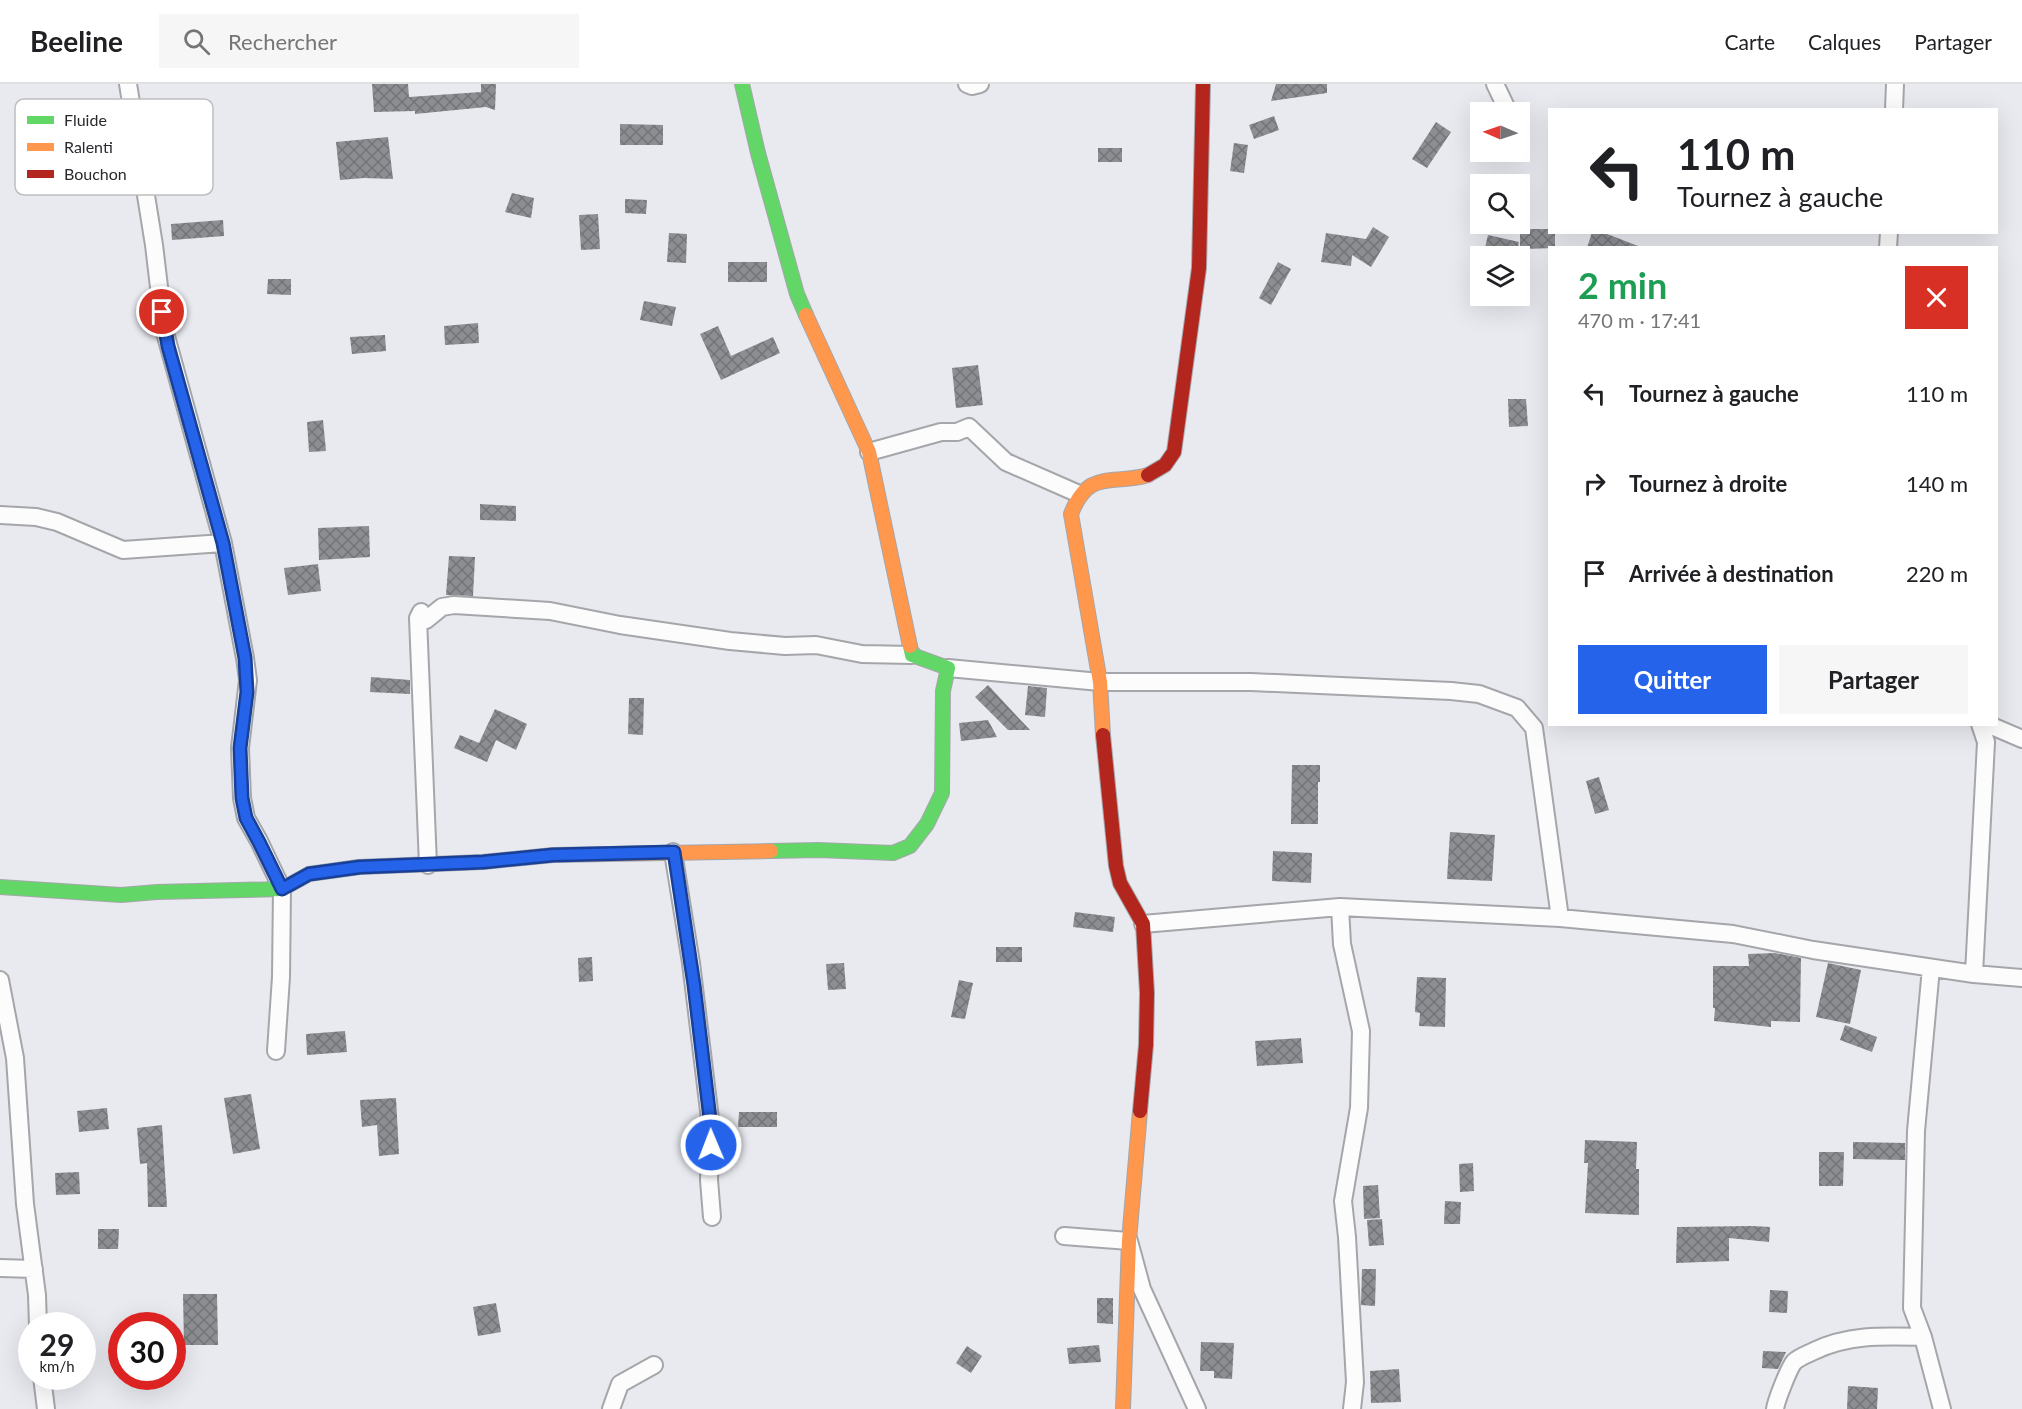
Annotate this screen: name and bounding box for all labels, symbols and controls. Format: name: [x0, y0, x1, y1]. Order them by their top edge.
search box: [159, 14, 579, 68]
text: Beeline: [30, 24, 123, 58]
icon: search: [180, 25, 213, 58]
text: Rechercher: [228, 28, 337, 55]
text: Carte: [1724, 29, 1775, 54]
text: Calques: [1808, 29, 1881, 54]
text: Partager: [1914, 29, 1992, 54]
legend: [15, 99, 213, 195]
north arrow: [1470, 102, 1530, 162]
map controls: [1470, 102, 1530, 306]
text: Fluide: [64, 110, 107, 129]
text: 110 m: [1677, 129, 1795, 179]
icon: left: [1578, 132, 1656, 210]
text: Ralenti: [64, 137, 113, 156]
text: Bouchon: [64, 164, 127, 183]
button: search: [1470, 174, 1530, 234]
text: Tournez à gauche: [1677, 180, 1883, 213]
button: layers: [1470, 246, 1530, 306]
text: 2 min: [1578, 263, 1667, 307]
button: close: [1905, 266, 1968, 329]
pin: [136, 286, 187, 337]
icon: arrive: [145, 295, 178, 328]
text: 470 m · 17:41: [1578, 308, 1701, 332]
icon: left: [1578, 377, 1611, 410]
text: Tournez à gauche: [1629, 380, 1799, 407]
text: 110 m: [1906, 380, 1968, 407]
icon: right: [1578, 467, 1611, 500]
text: Tournez à droite: [1629, 470, 1787, 497]
text: 140 m: [1906, 470, 1968, 497]
icon: arrive: [1578, 557, 1611, 590]
text: Arrivée à destination: [1629, 560, 1834, 587]
text: 220 m: [1906, 560, 1968, 587]
button: Quitter: [1578, 645, 1767, 714]
button: Partager: [1779, 645, 1968, 714]
position arrow: [679, 1113, 743, 1177]
speed limit sign: 30: [108, 1312, 186, 1390]
text: 29: [40, 1326, 74, 1362]
text: km/h: [39, 1357, 75, 1375]

